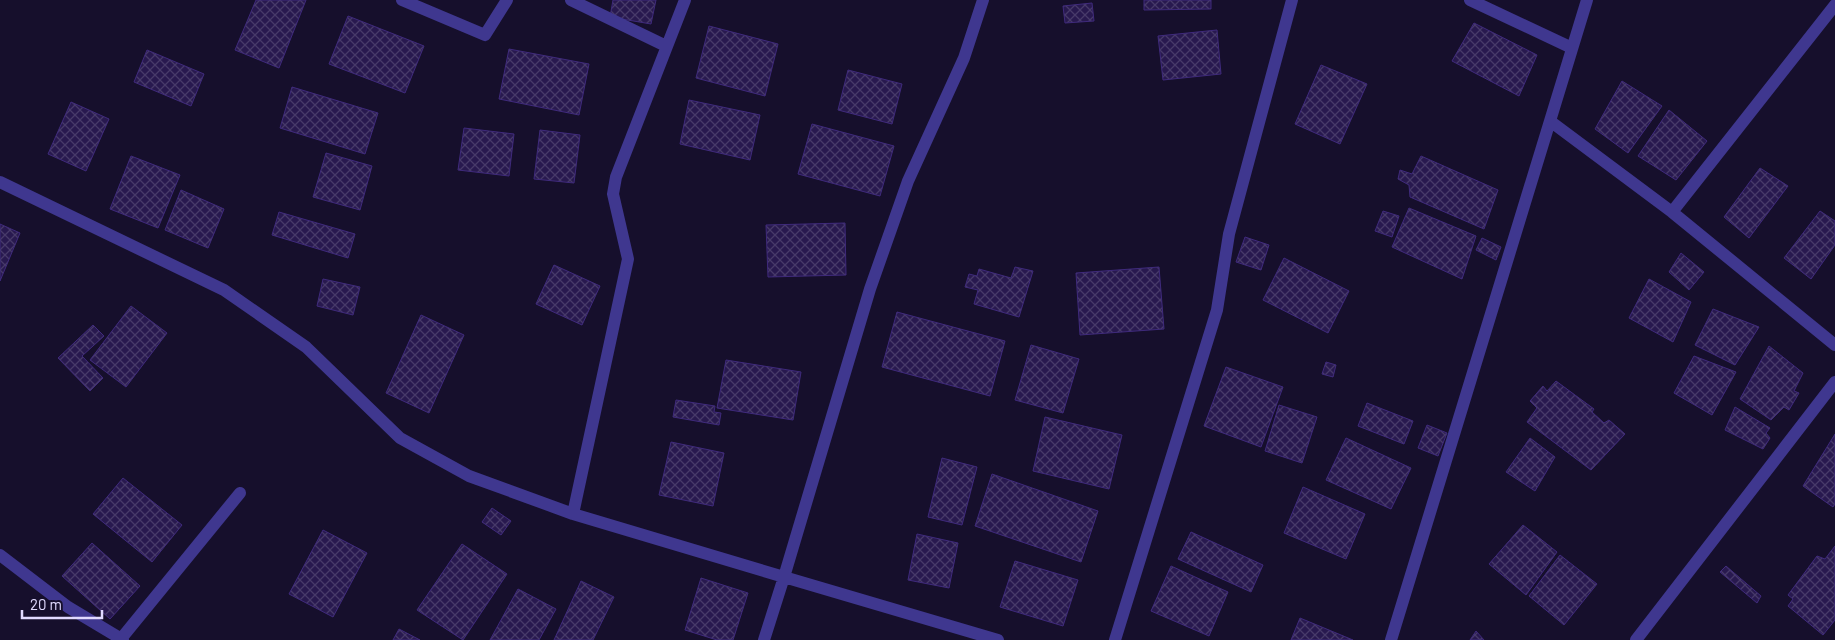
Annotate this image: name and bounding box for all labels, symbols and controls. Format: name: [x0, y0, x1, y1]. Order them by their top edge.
scale bar: [22, 588, 102, 620]
text: 20 m: [30, 595, 62, 613]

